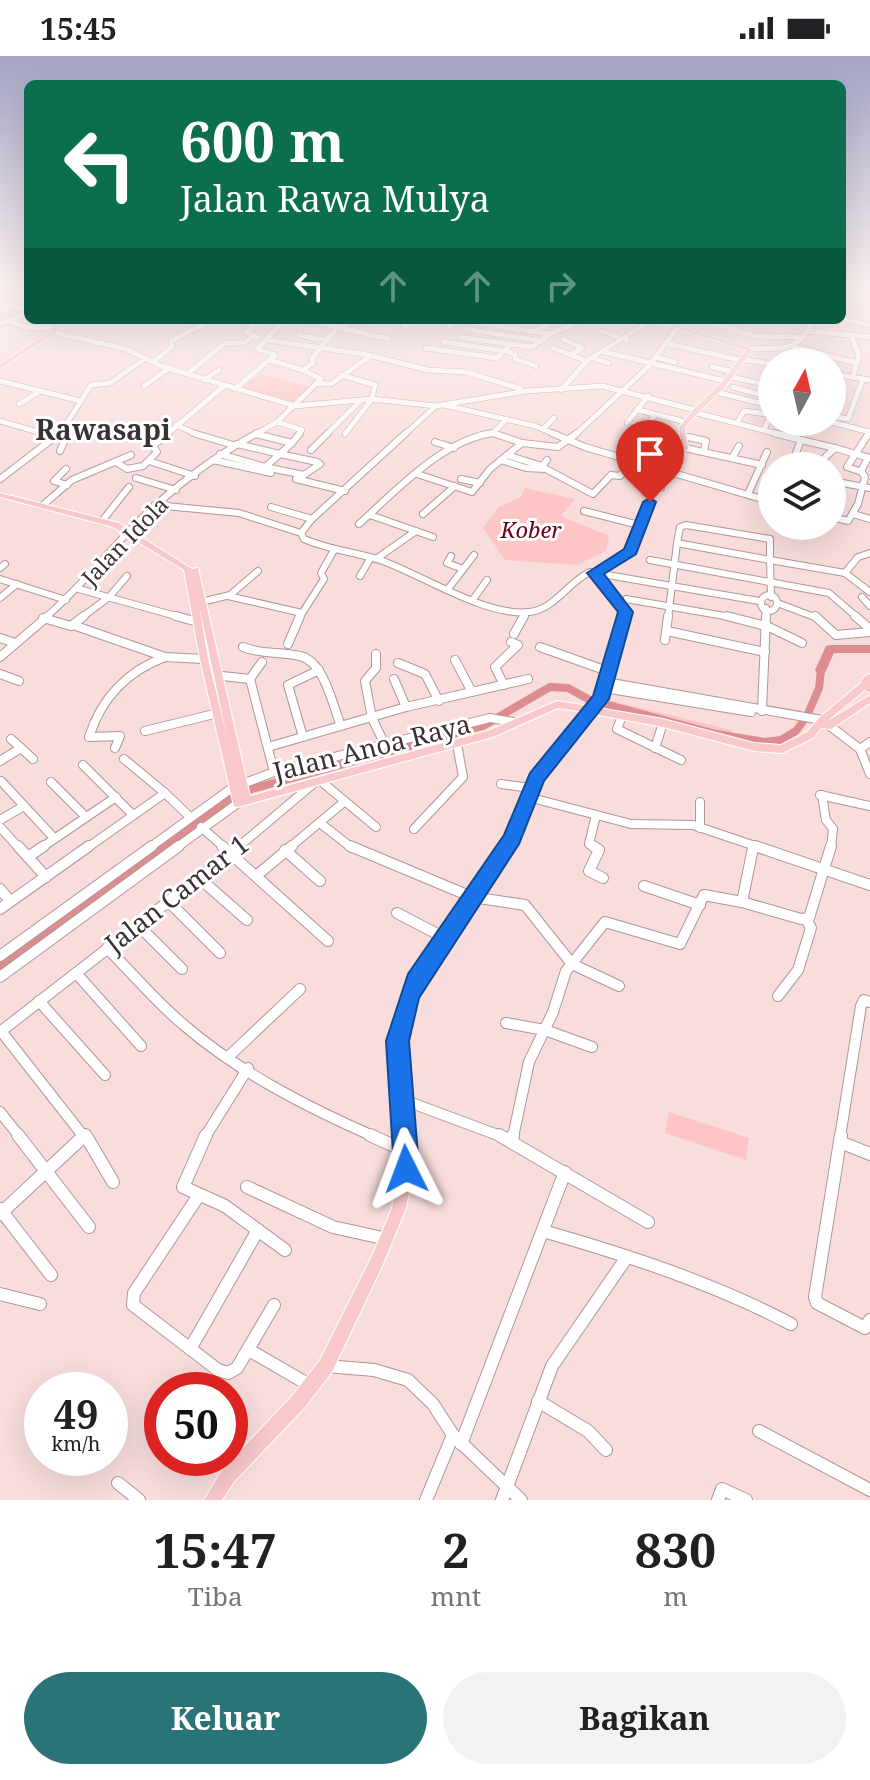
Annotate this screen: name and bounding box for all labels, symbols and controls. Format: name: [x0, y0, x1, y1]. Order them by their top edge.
text: 15:45: [40, 8, 117, 49]
text: 600 m: [180, 102, 345, 178]
icon: left: [48, 112, 152, 216]
text: Jalan Rawa Mulya: [180, 174, 490, 223]
icon: left: [287, 264, 331, 308]
icon: ahead: [371, 264, 415, 308]
icon: ahead: [455, 264, 499, 308]
icon: right: [539, 264, 583, 308]
north arrow: [758, 348, 846, 436]
map controls: [758, 348, 846, 540]
district label: Rawasapi: [35, 410, 171, 448]
pin: [616, 420, 684, 502]
icon: arrive: [628, 432, 672, 476]
button: layers: [758, 452, 846, 540]
street label: Jalan Idola: [74, 489, 174, 592]
park label: Kober: [499, 514, 562, 544]
street label: Jalan Anoa Raya: [268, 705, 474, 789]
street label: Jalan Camar 1: [96, 826, 256, 961]
position arrow: [364, 1127, 448, 1211]
speed limit sign: 50: [144, 1372, 248, 1476]
text: 49: [53, 1386, 99, 1441]
text: km/h: [51, 1430, 101, 1457]
text: 15:47: [154, 1517, 277, 1582]
text: 2: [442, 1517, 469, 1582]
text: 830: [635, 1517, 716, 1582]
text: Tiba: [188, 1578, 243, 1614]
text: mnt: [431, 1578, 481, 1614]
text: m: [663, 1578, 688, 1614]
button: Keluar: [24, 1672, 427, 1764]
button: Bagikan: [443, 1672, 846, 1764]

